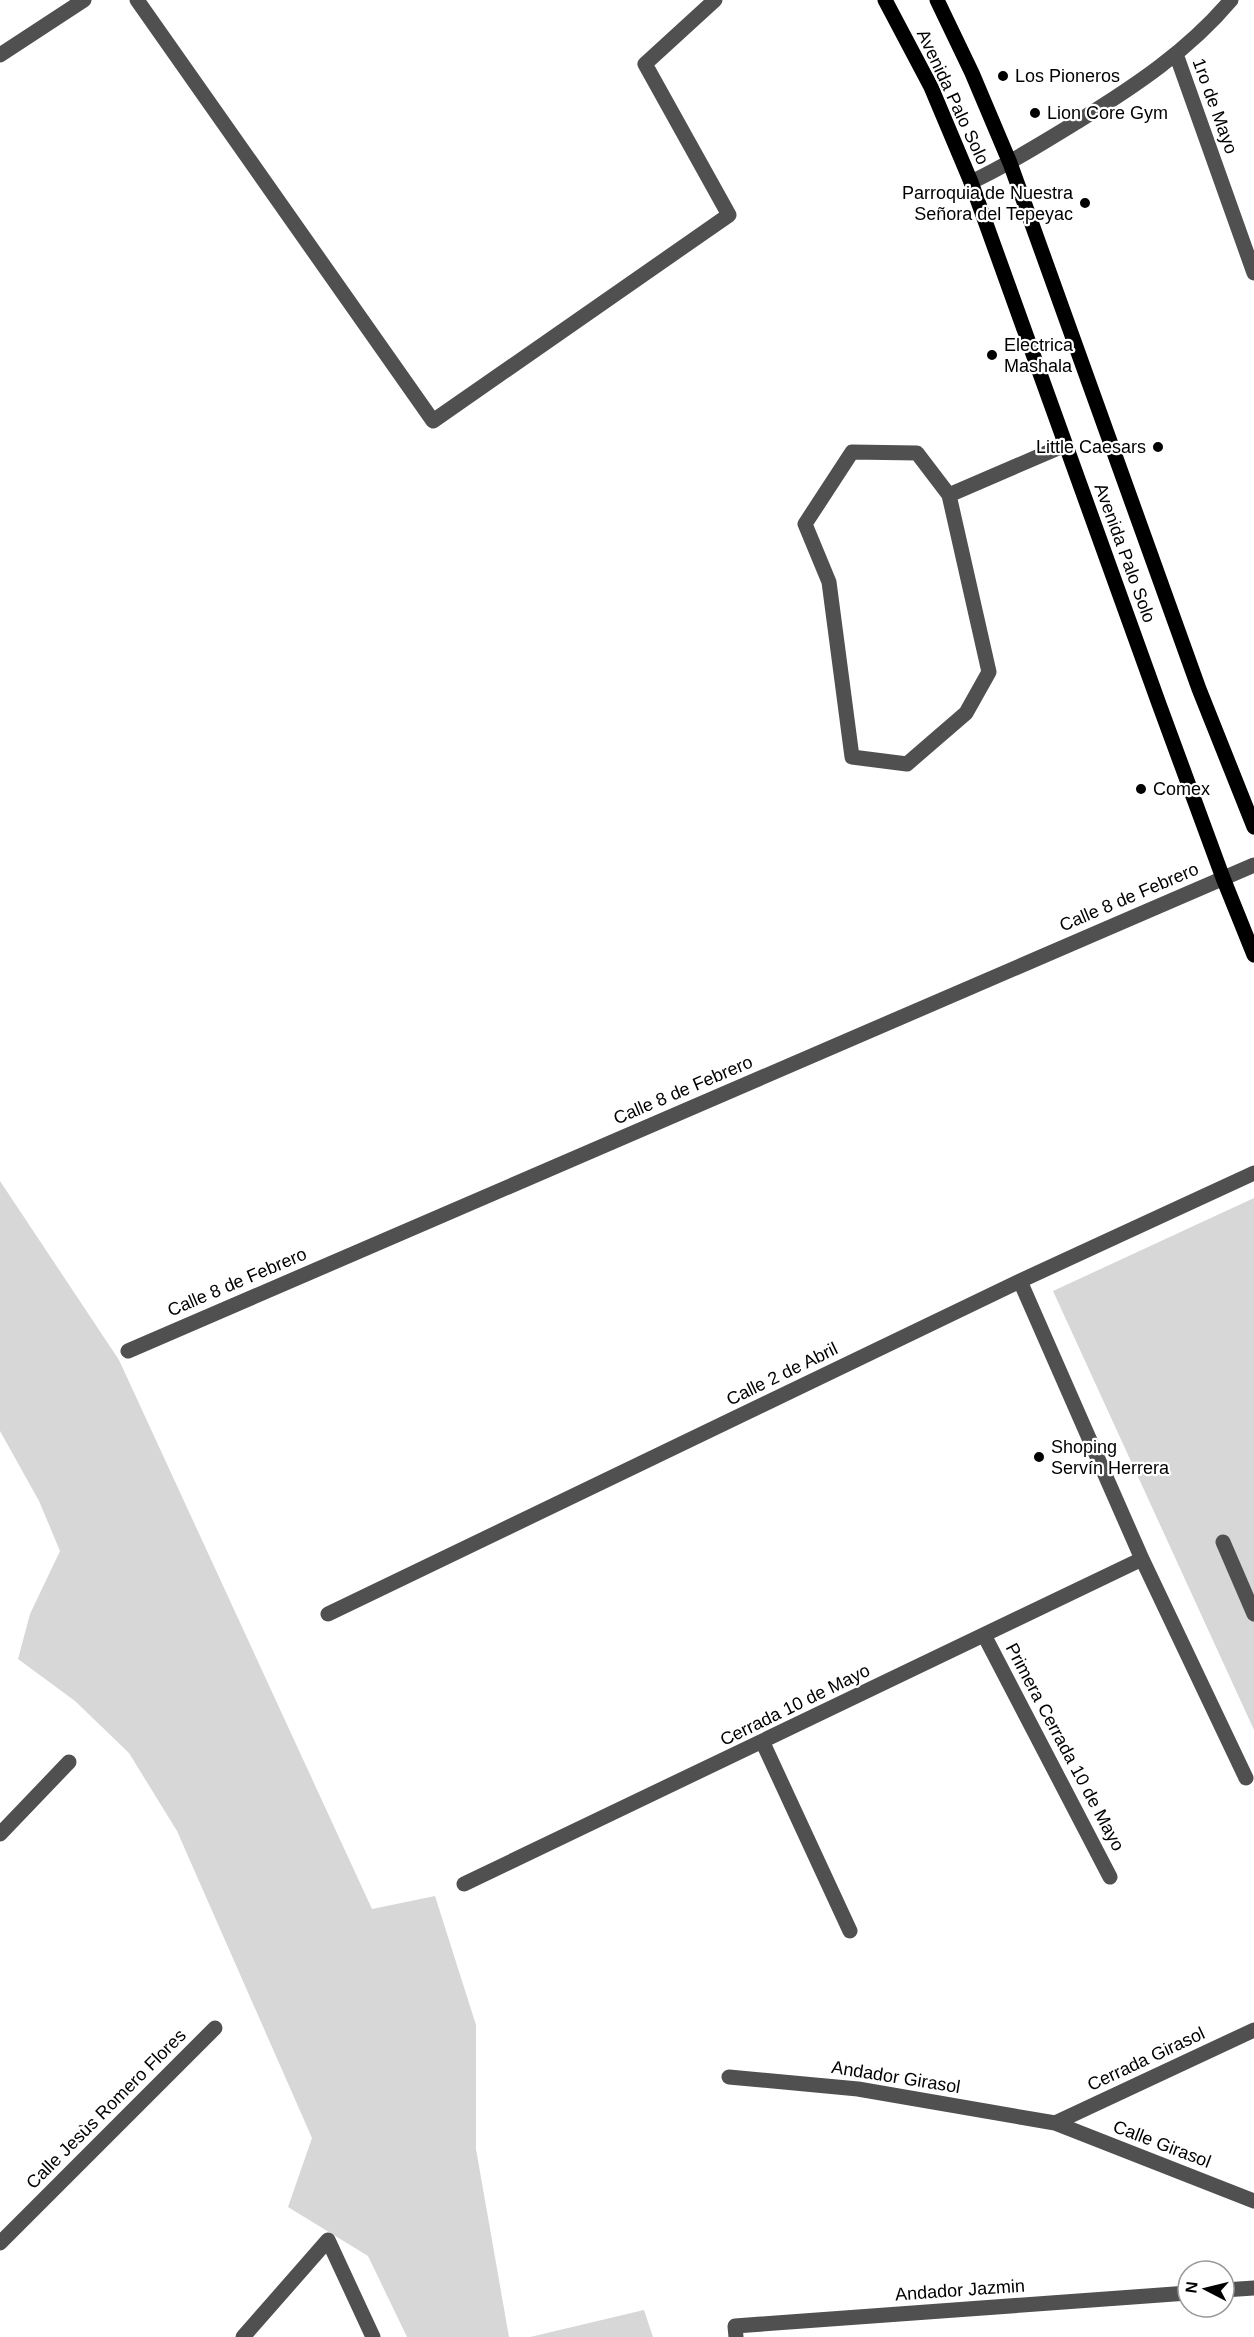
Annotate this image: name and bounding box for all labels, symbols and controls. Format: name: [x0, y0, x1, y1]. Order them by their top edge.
street label: Avenida Palo Solo: [913, 26, 993, 168]
street label: 1ro de Mayo: [1188, 56, 1242, 156]
place label: Los Pioneros: [1015, 66, 1120, 86]
marker: Los Pioneros: [996, 69, 1010, 83]
place label: Lion Core Gym: [1047, 103, 1168, 123]
marker: Lion Core Gym: [1028, 106, 1042, 120]
place label: Parroquia de Nuestra Señora del Tepeyac: [902, 183, 1074, 224]
marker: Parroquia de Nuestra Señora del Tepeyac: [1078, 196, 1092, 210]
place label: Electrica Mashala: [1004, 335, 1074, 376]
marker: Electrica Mashala: [985, 348, 999, 362]
place label: Little Caesars: [1036, 437, 1146, 457]
marker: Little Caesars: [1151, 440, 1165, 454]
street label: Avenida Palo Solo: [1091, 481, 1159, 625]
place label: Comex: [1153, 779, 1210, 799]
marker: Comex: [1134, 782, 1148, 796]
street label: Calle 8 de Febrero: [1056, 859, 1202, 935]
street label: Calle 8 de Febrero: [610, 1052, 756, 1128]
street label: Calle 8 de Febrero: [164, 1244, 310, 1320]
street label: Calle 2 de Abril: [723, 1338, 841, 1410]
place label: Shoping Servín Herrera: [1051, 1437, 1170, 1478]
marker: Shoping Servín Herrera: [1032, 1450, 1046, 1464]
street label: Primera Cerrada 10 de Mayo: [1002, 1640, 1128, 1854]
street label: Cerrada 10 de Mayo: [717, 1660, 873, 1750]
street label: Cerrada Girasol: [1084, 2023, 1208, 2095]
street label: Calle Jesùs Romero Flores: [22, 2025, 190, 2193]
street label: Andador Girasol: [830, 2057, 962, 2097]
street label: Calle Girasol: [1110, 2116, 1214, 2172]
north arrow: [1176, 2259, 1236, 2319]
street label: Andador Jazmin: [894, 2275, 1026, 2305]
text: N: [1182, 2280, 1201, 2294]

